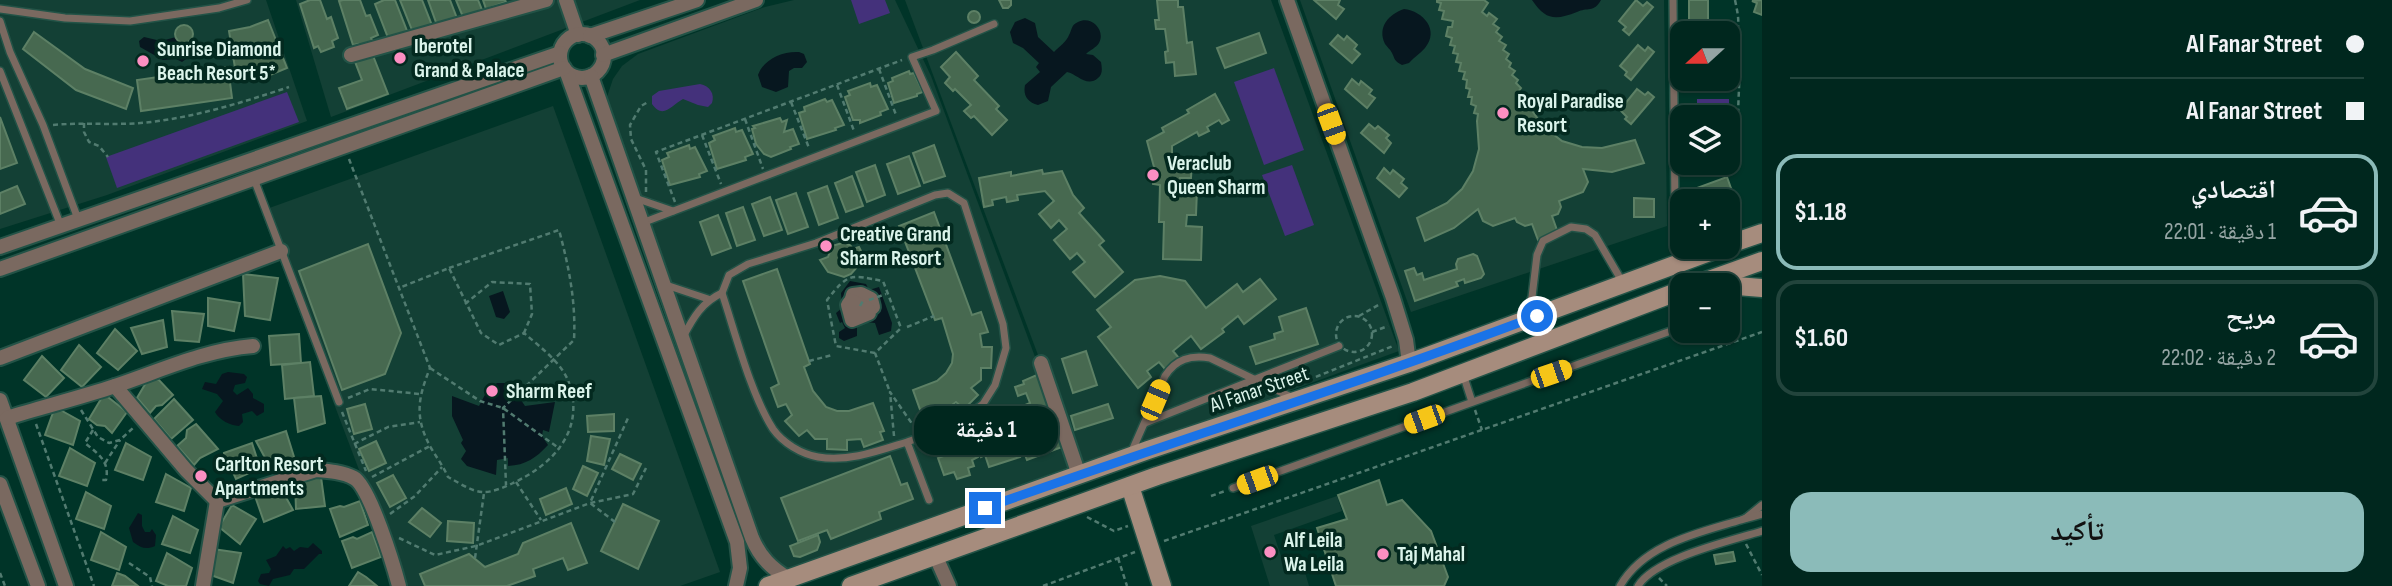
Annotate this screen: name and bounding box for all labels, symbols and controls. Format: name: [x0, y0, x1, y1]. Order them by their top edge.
north arrow: [1670, 21, 1740, 91]
map controls: [1670, 21, 1740, 343]
text: Al Fanar Street: [2186, 29, 2322, 60]
place label: Iberotel Grand & Palace: [414, 34, 525, 83]
place label: Sunrise Diamond Beach Resort 5*: [157, 37, 281, 86]
marker: Iberotel Grand & Palace: [392, 50, 408, 66]
marker: Sunrise Diamond Beach Resort 5*: [135, 53, 151, 69]
place label: Royal Paradise Resort: [1517, 89, 1624, 138]
text: Al Fanar Street: [2186, 96, 2322, 127]
car: [1314, 101, 1349, 147]
marker: Royal Paradise Resort: [1495, 105, 1511, 121]
button: layers: [1670, 105, 1740, 175]
place label: Veraclub Queen Sharm: [1167, 151, 1266, 200]
marker: Veraclub Queen Sharm: [1145, 167, 1161, 183]
text: اقتصادي: [2191, 175, 2276, 206]
icon: car: [2297, 181, 2360, 244]
button: +: [1670, 189, 1740, 259]
text: $1.18: [1794, 197, 1847, 228]
text: 1 دقيقة · 22:01: [2164, 218, 2276, 246]
place label: Creative Grand Sharm Resort: [840, 222, 951, 271]
marker: Creative Grand Sharm Resort: [818, 238, 834, 254]
button: −: [1670, 273, 1740, 343]
route start: [1521, 300, 1553, 332]
text: مريح: [2226, 301, 2276, 332]
icon: car: [2297, 307, 2360, 370]
text: $1.60: [1794, 323, 1848, 354]
text: 2 دقيقة · 22:02: [2161, 344, 2276, 372]
car: [1528, 357, 1575, 391]
street label: Al Fanar Street: [1205, 361, 1312, 418]
car: [1138, 377, 1173, 423]
place label: Sharm Reef: [506, 379, 592, 404]
marker: Sharm Reef: [484, 383, 500, 399]
car: [1401, 402, 1448, 436]
callout: 1 دقيقة: [913, 406, 1057, 456]
text: 1 دقيقة: [956, 416, 1016, 444]
place label: Carlton Resort Apartments: [214, 452, 324, 501]
car: [1234, 463, 1281, 497]
marker: Carlton Resort Apartments: [193, 468, 209, 484]
route end: [969, 492, 1001, 524]
button: تأكيد: [1790, 492, 2364, 572]
place label: Alf Leila Wa Leila: [1283, 528, 1344, 577]
place label: Taj Mahal: [1397, 542, 1465, 567]
marker: Alf Leila Wa Leila: [1262, 544, 1278, 560]
marker: Taj Mahal: [1375, 546, 1391, 562]

